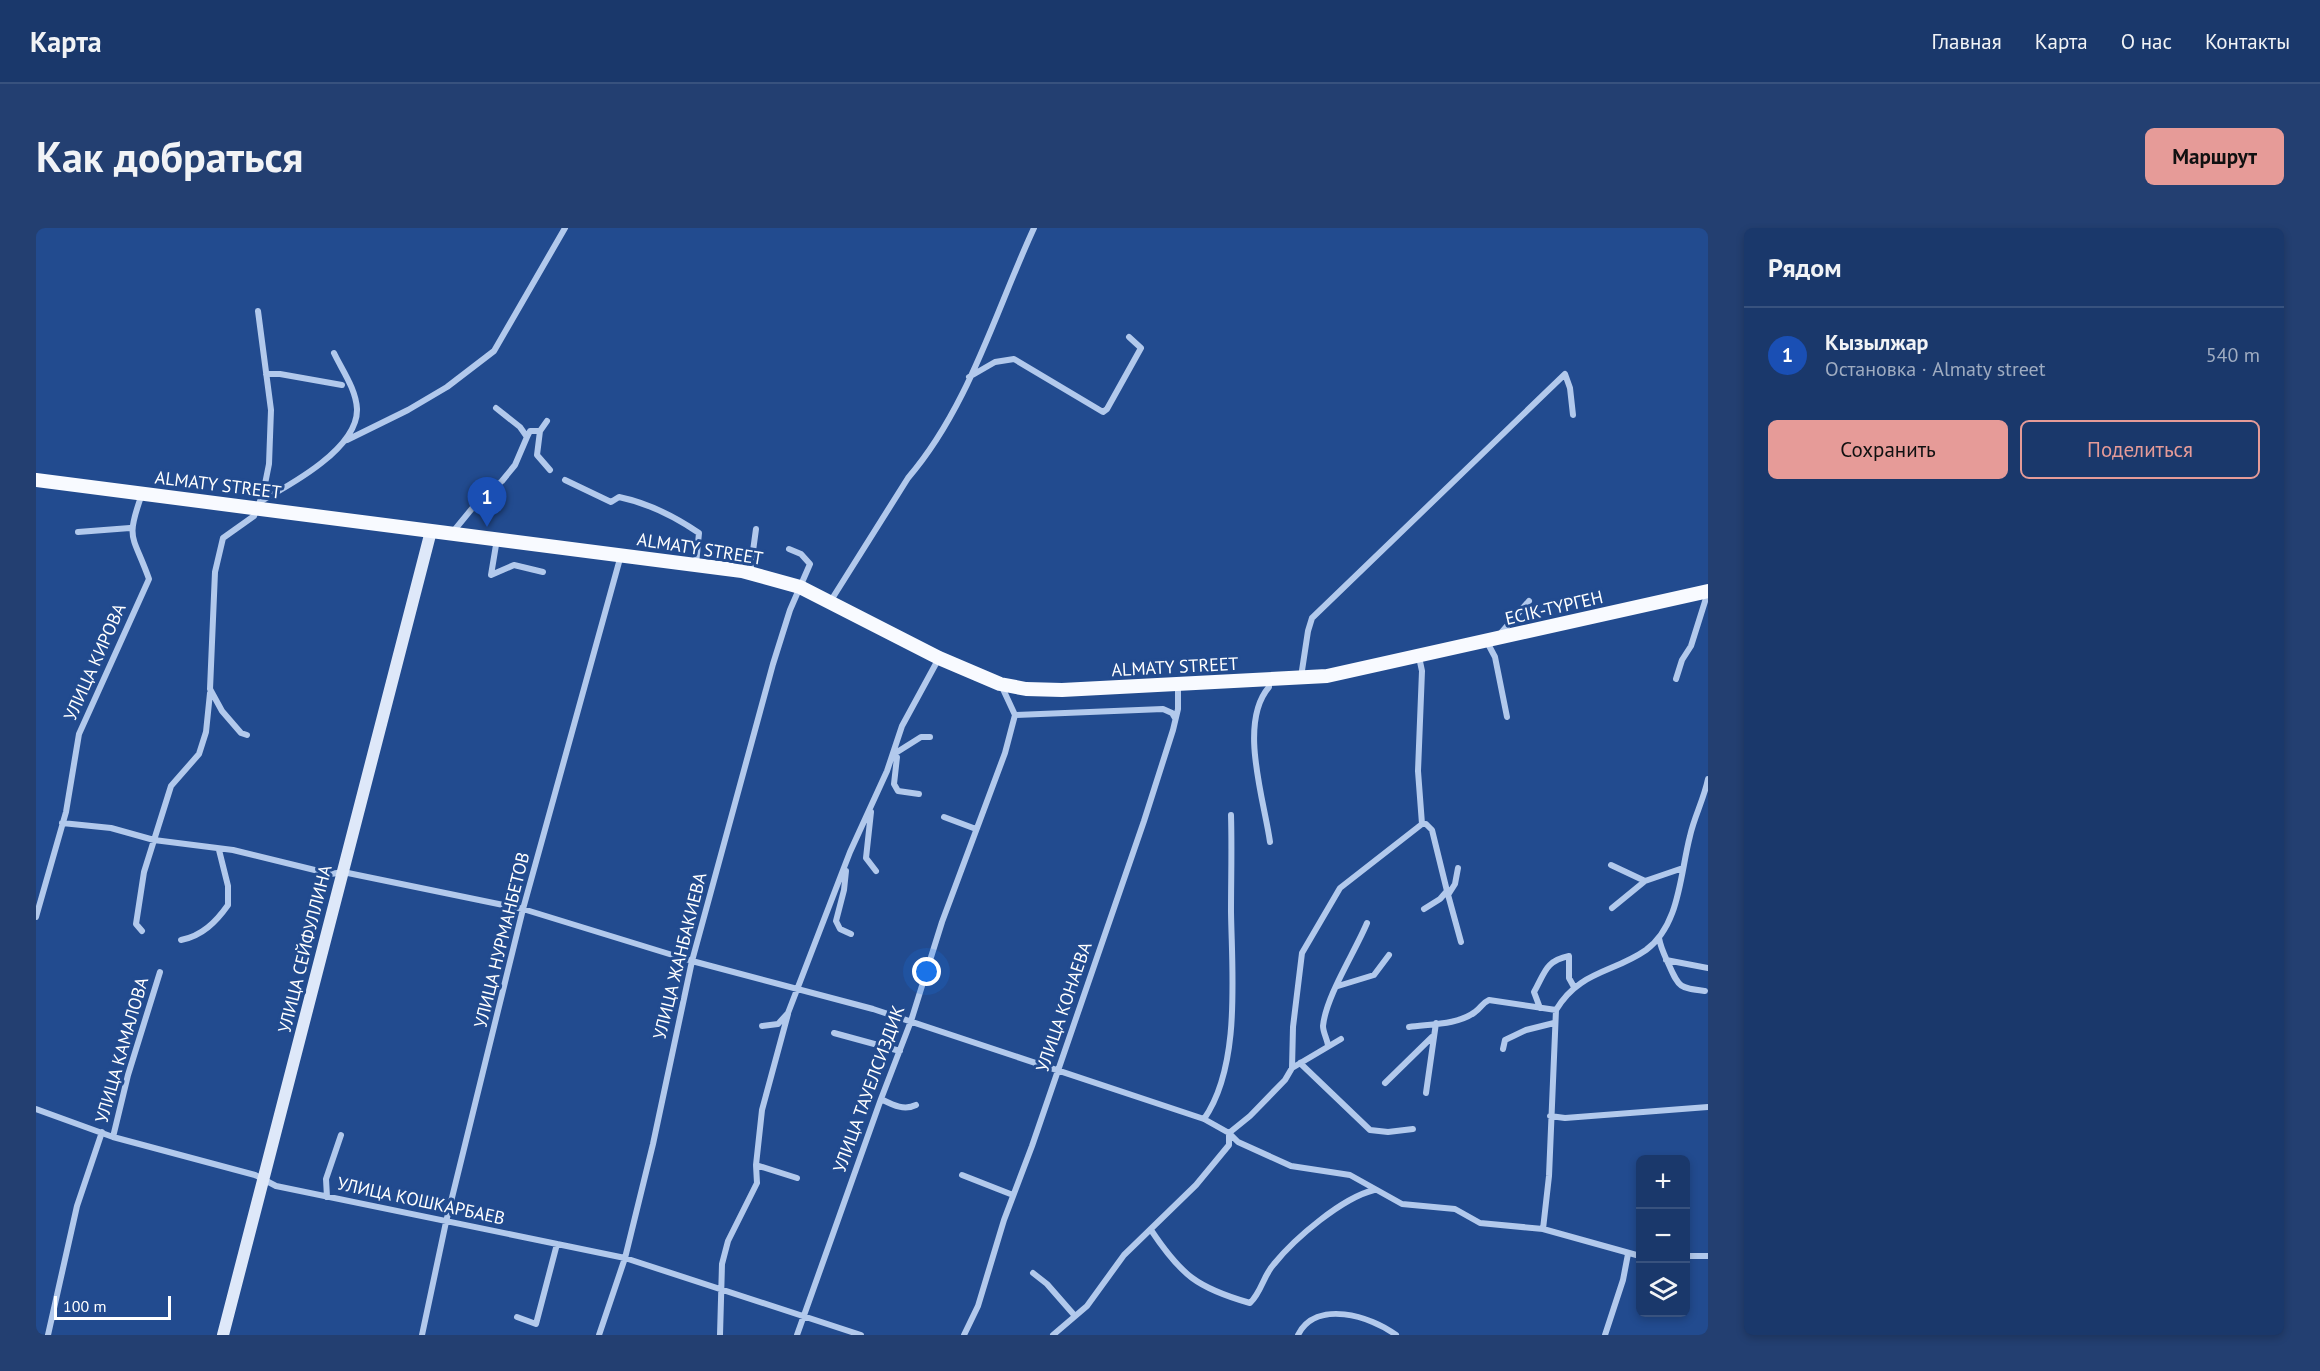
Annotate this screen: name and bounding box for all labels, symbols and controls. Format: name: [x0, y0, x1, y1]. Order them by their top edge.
text: Карта: [30, 23, 102, 60]
text: Главная: [1931, 28, 2002, 55]
text: Карта: [2035, 28, 2088, 55]
text: О нас: [2121, 28, 2172, 55]
text: Контакты: [2205, 28, 2290, 55]
button: Маршрут: [2145, 128, 2284, 185]
text: Как добраться: [36, 129, 303, 184]
text: Рядом: [1768, 251, 1842, 284]
text: Кызылжар: [1825, 328, 1928, 356]
text: 1: [1782, 342, 1793, 368]
text: 540 m: [2206, 342, 2260, 368]
text: Остановка · Almaty street: [1825, 356, 2046, 382]
button: Сохранить: [1768, 420, 2008, 479]
button: Поделиться: [2020, 420, 2260, 479]
street label: ALMATY STREET: [154, 465, 283, 504]
pin: 1: [468, 478, 506, 527]
street label: ALMATY STREET: [635, 527, 765, 570]
street label: ЕСІК-ТҮРГЕН: [1503, 585, 1605, 630]
street label: УЛИЦА КИРОВА: [58, 599, 131, 724]
street label: ALMATY STREET: [1111, 652, 1239, 681]
street label: УЛИЦА НУРМАНБЕТОВ: [469, 850, 534, 1030]
street label: УЛИЦА СЕЙФУЛЛИНА: [273, 862, 337, 1035]
street label: УЛИЦА ЖАНБАКИЕВА: [648, 870, 712, 1042]
street label: УЛИЦА КОНАЕВА: [1030, 938, 1097, 1075]
your location: [912, 957, 941, 986]
street label: УЛИЦА КАМАЛОВА: [90, 974, 153, 1125]
street label: УЛИЦА ТАУЕЛСИЗДИК: [828, 1002, 909, 1176]
map controls: [1636, 1155, 1690, 1317]
button: +: [1636, 1155, 1690, 1209]
street label: УЛИЦА КОШКАРБАЕВ: [335, 1172, 507, 1230]
button: −: [1636, 1209, 1690, 1263]
button: layers: [1636, 1263, 1690, 1317]
scale bar: [54, 1293, 171, 1320]
text: 100 m: [63, 1296, 106, 1316]

